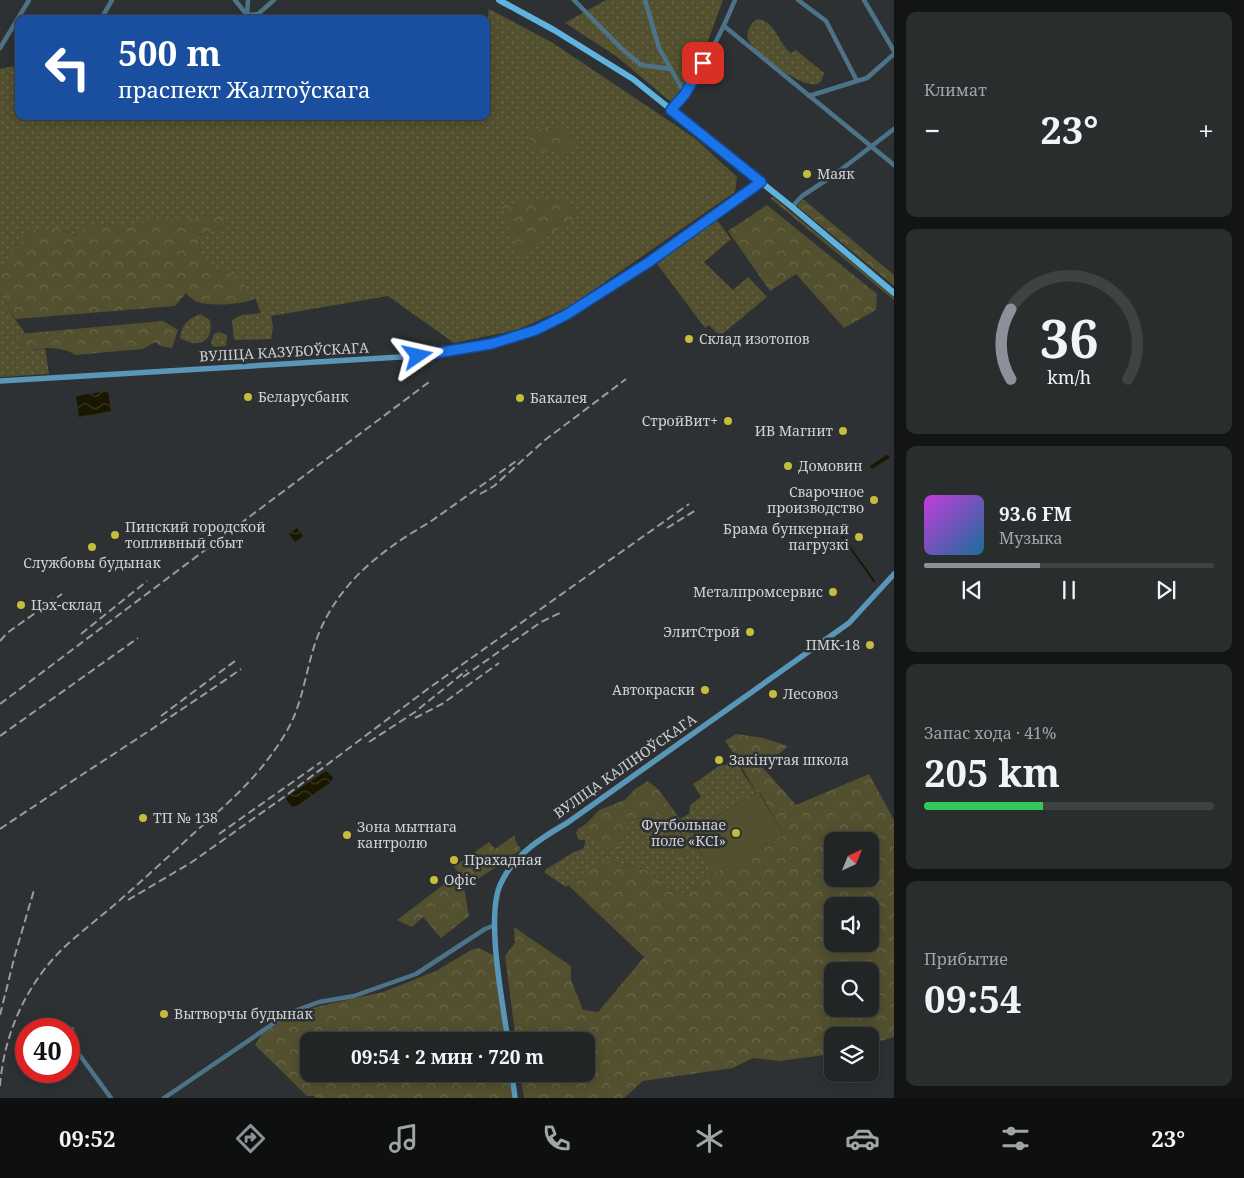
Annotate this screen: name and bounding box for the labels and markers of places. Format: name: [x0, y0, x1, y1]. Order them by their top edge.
pin: [682, 42, 724, 84]
place label: Маяк: [817, 164, 855, 183]
marker: Маяк: [801, 168, 813, 180]
place label: Склад изотопов: [699, 329, 810, 348]
marker: Склад изотопов: [683, 333, 695, 345]
place label: Беларусбанк: [258, 387, 349, 406]
place label: Бакалея: [530, 388, 587, 407]
marker: Беларусбанк: [242, 391, 254, 403]
marker: Бакалея: [514, 392, 526, 404]
place label: СтройВит+: [642, 411, 718, 430]
marker: СтройВит+: [722, 415, 734, 427]
place label: ИВ Магнит: [755, 421, 834, 440]
marker: ИВ Магнит: [837, 425, 849, 437]
place label: Домовин: [798, 456, 863, 475]
marker: Домовин: [782, 460, 794, 472]
place label: Сварочное производство: [767, 482, 864, 517]
marker: Сварочное производство: [868, 494, 880, 506]
place label: Пинский городской топливный сбыт: [125, 517, 266, 552]
place label: Брама бункернай пагрузкі: [723, 519, 849, 554]
marker: Пинский городской топливный сбыт: [109, 529, 121, 541]
marker: Брама бункернай пагрузкі: [853, 531, 865, 543]
marker: Службовы будынак: [86, 541, 98, 553]
place label: Службовы будынак: [23, 553, 161, 572]
place label: Металпромсервис: [693, 582, 823, 601]
marker: Металпромсервис: [827, 586, 839, 598]
place label: Цэх-склад: [31, 595, 102, 614]
marker: Цэх-склад: [15, 599, 27, 611]
place label: ЭлитСтрой: [663, 622, 740, 641]
marker: ЭлитСтрой: [744, 626, 756, 638]
place label: ПМК-18: [806, 635, 860, 654]
marker: ПМК-18: [864, 639, 876, 651]
place label: Автокраски: [612, 680, 695, 699]
marker: Автокраски: [699, 684, 711, 696]
place label: Лесовоз: [783, 684, 839, 703]
marker: Лесовоз: [767, 688, 779, 700]
place label: Закінутая школа: [729, 750, 849, 769]
marker: Закінутая школа: [713, 754, 725, 766]
place label: ТП № 138: [153, 808, 218, 827]
marker: ТП № 138: [137, 812, 149, 824]
place label: Футбольнае поле «КСІ»: [641, 815, 726, 850]
place label: Зона мытнага кантролю: [357, 817, 457, 852]
marker: Футбольнае поле «КСІ»: [730, 827, 742, 839]
marker: Зона мытнага кантролю: [341, 829, 353, 841]
place label: Прахадная: [464, 850, 542, 869]
marker: Прахадная: [448, 854, 460, 866]
place label: Офіс: [444, 870, 476, 889]
marker: Офіс: [428, 874, 440, 886]
place label: Вытворчы будынак: [174, 1004, 313, 1023]
marker: Вытворчы будынак: [158, 1008, 170, 1020]

